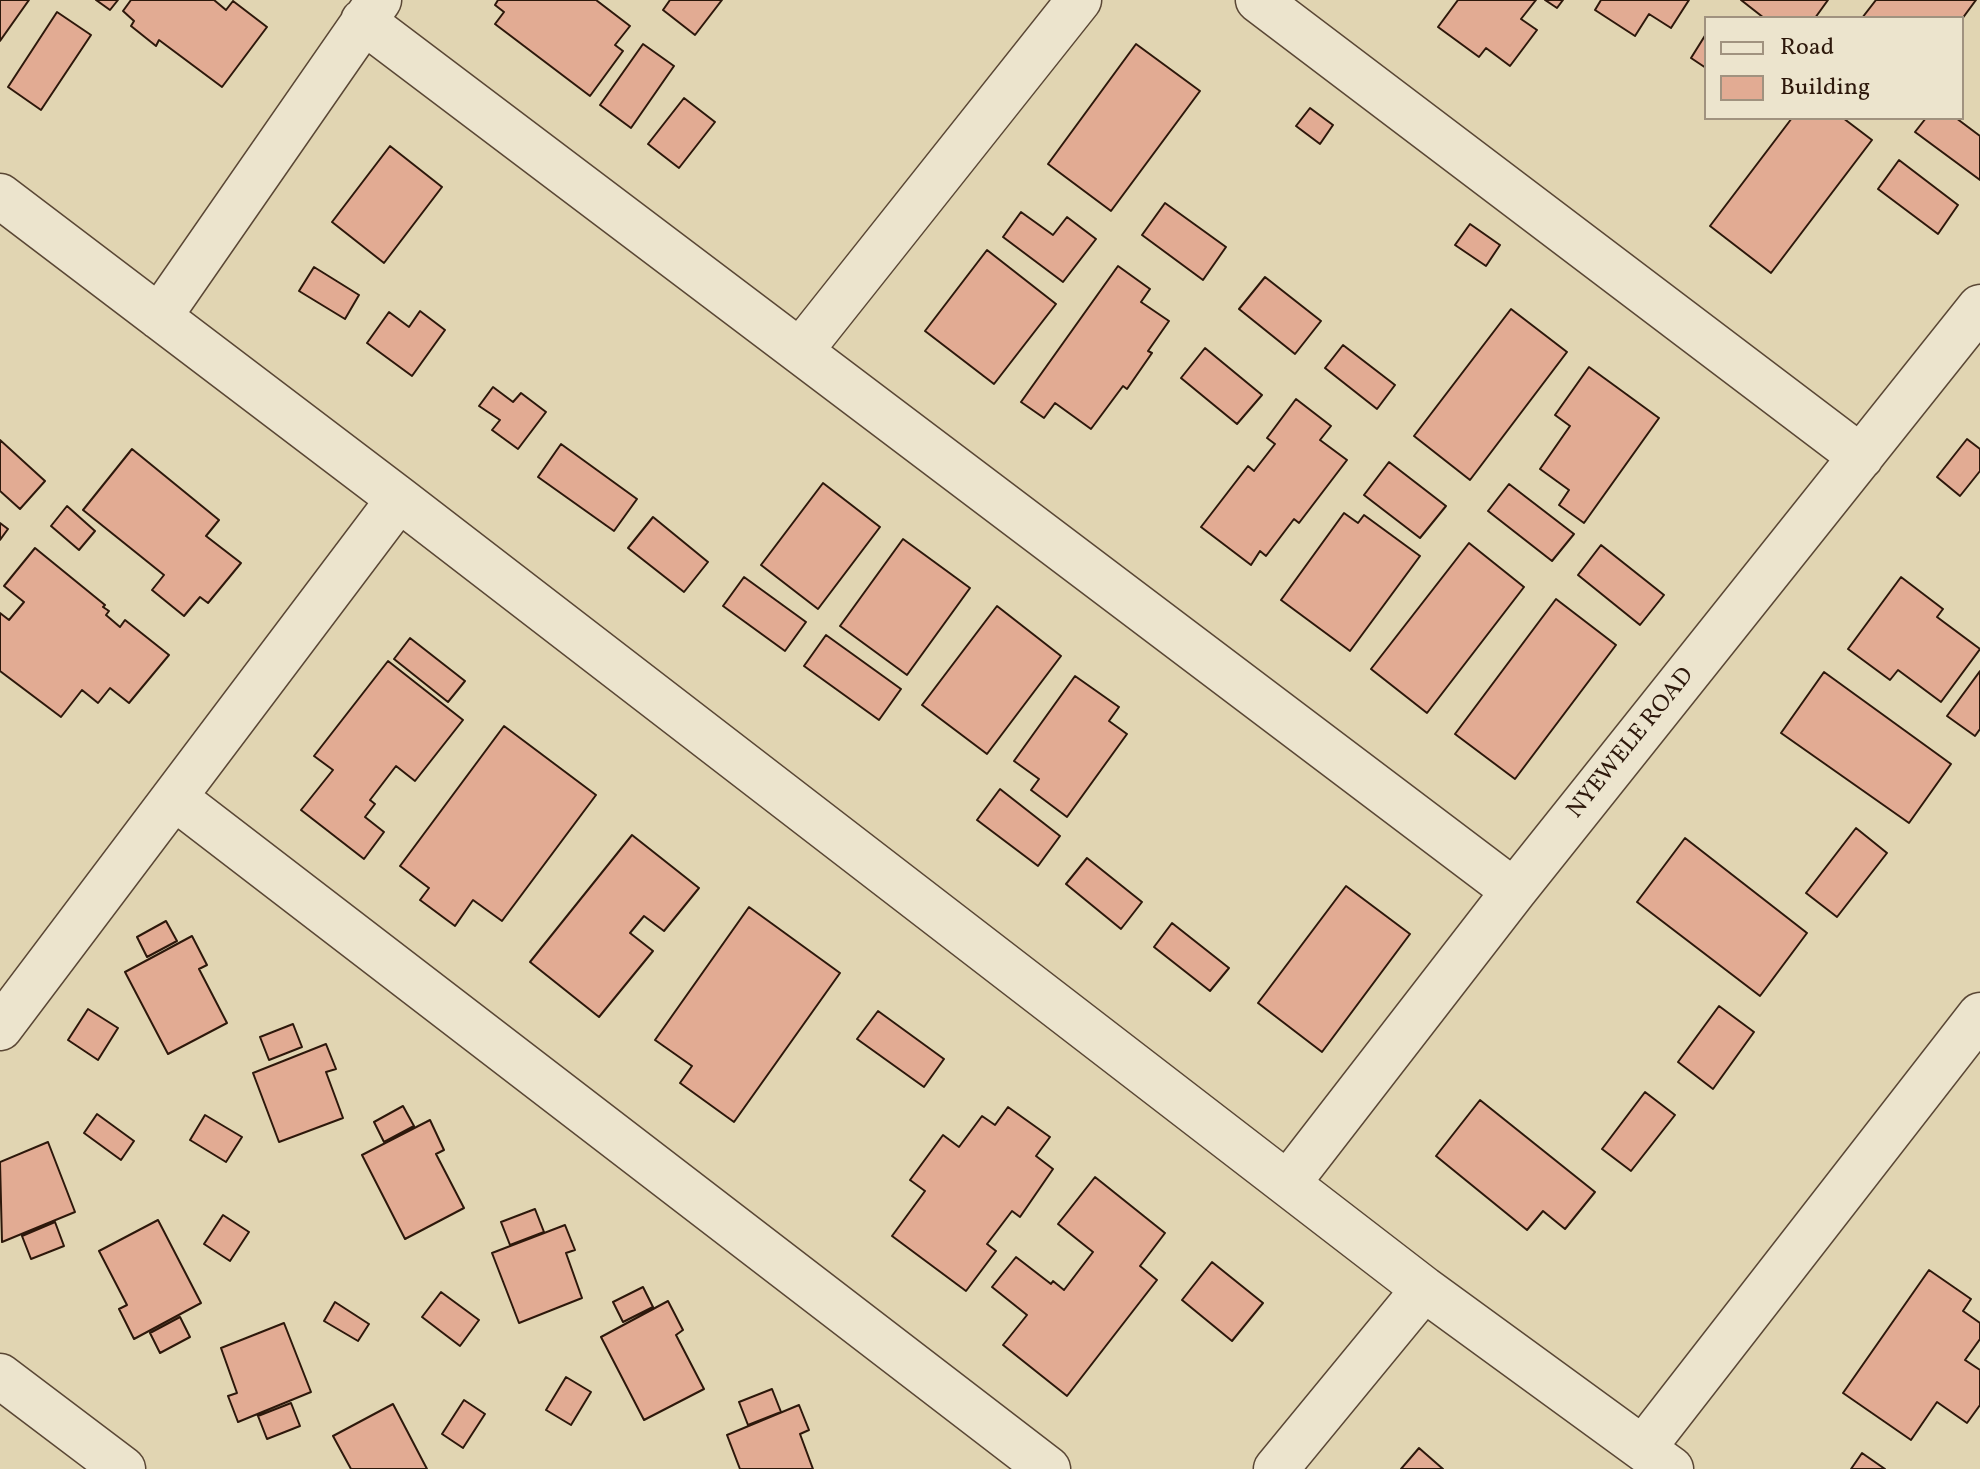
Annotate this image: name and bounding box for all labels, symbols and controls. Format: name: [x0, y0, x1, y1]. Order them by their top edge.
legend: [1704, 16, 1964, 120]
text: Road: [1780, 31, 1834, 65]
text: Building: [1780, 71, 1870, 105]
street label: NYEWELE ROAD: [1562, 663, 1702, 825]

